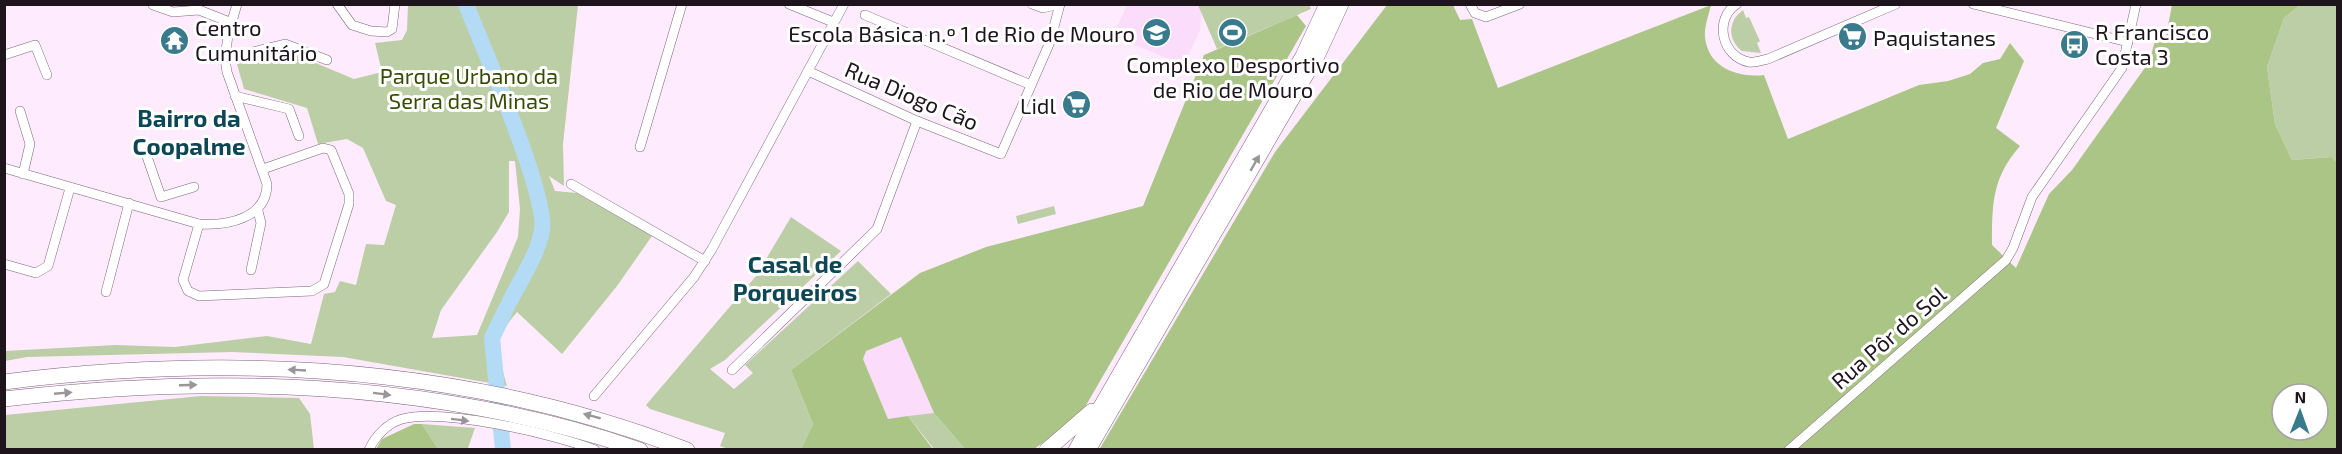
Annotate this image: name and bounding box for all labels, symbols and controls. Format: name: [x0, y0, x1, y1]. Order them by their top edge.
place label: Centro Cumunitário: [195, 14, 317, 65]
sports icon: Complexo Desportivo de Rio de Mouro: [1217, 16, 1249, 48]
school or university icon: Escola Básica n.º 1 de Rio de Mouro: [1140, 17, 1172, 49]
place label: R Francisco Costa 3: [2095, 18, 2209, 69]
place label: Escola Básica n.º 1 de Rio de Mouro: [788, 20, 1135, 46]
supermarket icon: Paquistanes: [1836, 21, 1868, 53]
temple icon: Centro Cumunitário: [158, 24, 190, 56]
place label: Paquistanes: [1873, 24, 1996, 50]
bus stop icon: R Francisco Costa 3: [2058, 28, 2090, 60]
place label: Complexo Desportivo de Rio de Mouro: [1126, 51, 1340, 102]
street label: Rua Diogo Cão: [841, 55, 983, 135]
park label: Parque Urbano da Serra das Minas: [380, 62, 558, 113]
supermarket icon: Lidl: [1061, 89, 1093, 121]
place label: Lidl: [1020, 92, 1056, 118]
district label: Bairro da Coopalme: [132, 103, 246, 160]
one-way arrow: [1250, 154, 1260, 171]
district label: Casal de Porqueiros: [733, 249, 857, 306]
street label: Rua Pôr do Sol: [1825, 280, 1951, 394]
one-way arrow: [288, 366, 307, 375]
one-way arrow: [178, 381, 197, 390]
north arrow: [2270, 382, 2330, 442]
text: N: [2294, 387, 2306, 406]
one-way arrow: [53, 388, 72, 398]
one-way arrow: [373, 389, 392, 399]
one-way arrow: [583, 411, 601, 421]
one-way arrow: [451, 415, 470, 425]

